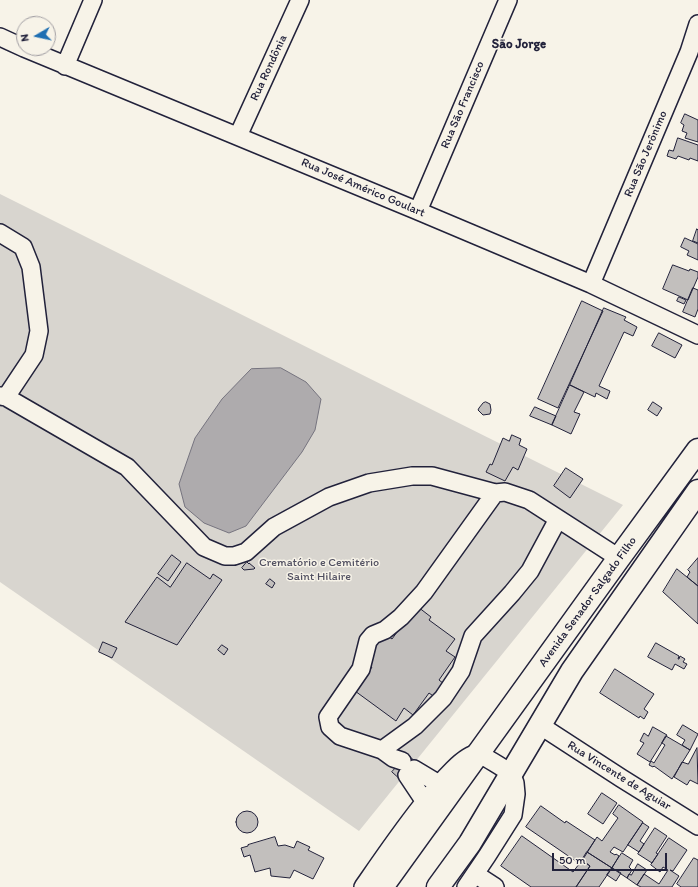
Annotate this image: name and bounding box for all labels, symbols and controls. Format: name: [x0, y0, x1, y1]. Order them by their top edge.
north arrow: [16, 16, 56, 56]
text: N: [18, 33, 32, 42]
street label: Rua Rondônia: [247, 33, 291, 103]
district label: São Jorge: [492, 37, 546, 53]
street label: Rua São Francisco: [438, 59, 488, 151]
street label: Rua São Jerônimo: [621, 109, 671, 199]
street label: Rua José Américo Goulart: [299, 155, 427, 221]
street label: Avenida Senador Salgado Filho: [536, 534, 640, 670]
park label: Crematório e Cemitério Saint Hilaire: [259, 556, 379, 584]
street label: Rua Vincente de Aguiar: [564, 738, 674, 814]
scale bar: [554, 845, 669, 871]
text: 50 m: [559, 853, 585, 867]

